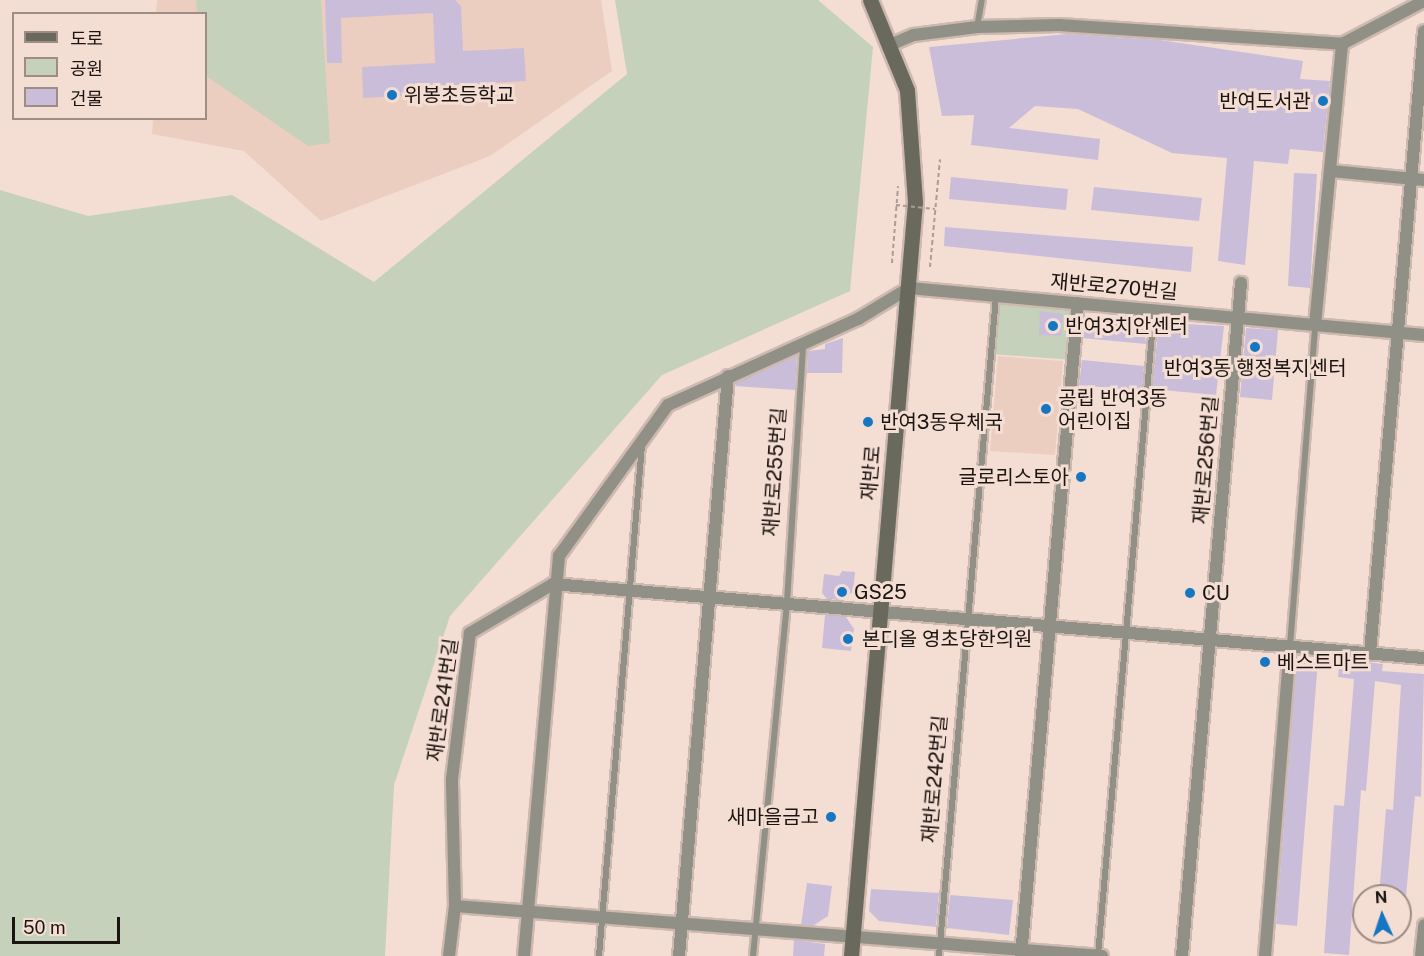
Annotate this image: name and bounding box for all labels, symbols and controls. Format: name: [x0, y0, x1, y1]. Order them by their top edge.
legend: [12, 12, 207, 120]
text: 도로: [70, 28, 103, 49]
text: 공원: [70, 58, 103, 79]
place label: 위봉초등학교: [404, 83, 514, 107]
text: 건물: [70, 88, 103, 109]
marker: 위봉초등학교: [385, 88, 399, 102]
place label: 반여도서관: [1219, 89, 1311, 113]
marker: 반여도서관: [1316, 94, 1330, 108]
street label: 재반로270번길: [1049, 269, 1179, 305]
place label: 반여3치안센터: [1065, 314, 1188, 338]
marker: 반여3치안센터: [1046, 319, 1060, 333]
marker: 반여3동 행정복지센터: [1248, 340, 1262, 354]
place label: 반여3동 행정복지센터: [1163, 356, 1347, 380]
place label: 공립 반여3동 어린이집: [1058, 386, 1167, 433]
street label: 재반로256번길: [1188, 395, 1224, 525]
marker: 공립 반여3동 어린이집: [1039, 402, 1053, 416]
street label: 재반로255번길: [759, 407, 791, 537]
place label: 반여3동우체국: [880, 410, 1003, 434]
marker: 반여3동우체국: [861, 415, 875, 429]
street label: 재반로: [857, 444, 885, 502]
place label: 글로리스토아: [959, 465, 1069, 489]
marker: 글로리스토아: [1074, 470, 1088, 484]
place label: GS25: [854, 580, 907, 604]
place label: CU: [1202, 581, 1230, 605]
marker: GS25: [835, 585, 849, 599]
marker: CU: [1183, 586, 1197, 600]
place label: 본디올 영초당한의원: [862, 627, 1032, 651]
marker: 본디올 영초당한의원: [839, 630, 857, 648]
street label: 재반로241번길: [422, 637, 464, 763]
place label: 베스트마트: [1277, 650, 1369, 674]
marker: 베스트마트: [1258, 655, 1272, 669]
street label: 재반로242번길: [917, 714, 953, 844]
place label: 새마을금고: [727, 805, 819, 829]
marker: 새마을금고: [824, 810, 838, 824]
north arrow: [1352, 884, 1412, 944]
text: N: [1374, 888, 1388, 907]
scale bar: [15, 905, 123, 943]
text: 50 m: [23, 917, 66, 938]

